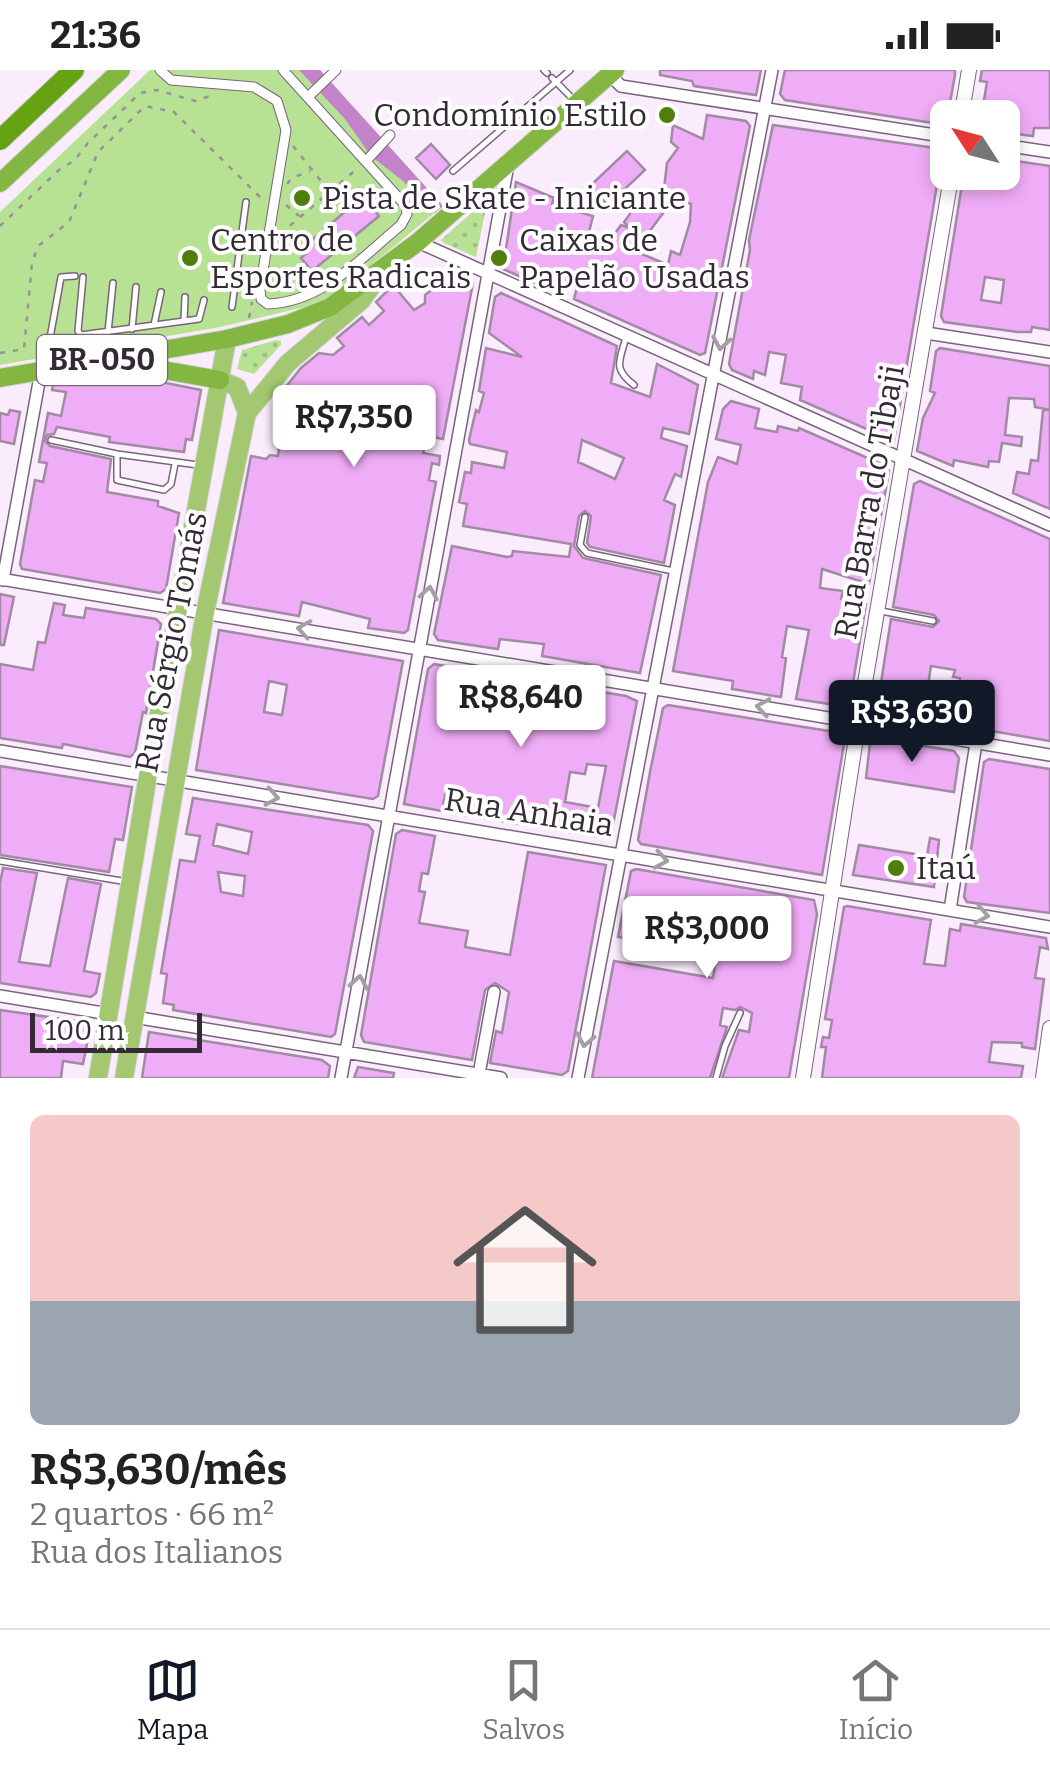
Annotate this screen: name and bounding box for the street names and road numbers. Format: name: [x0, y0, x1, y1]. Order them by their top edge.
road number: BR-050: [37, 335, 167, 385]
street label: Rua Barra do Tibaji: [826, 362, 912, 642]
street label: Rua Sérgio Tomás: [127, 508, 215, 776]
street label: Rua Anhaia: [442, 780, 616, 844]

